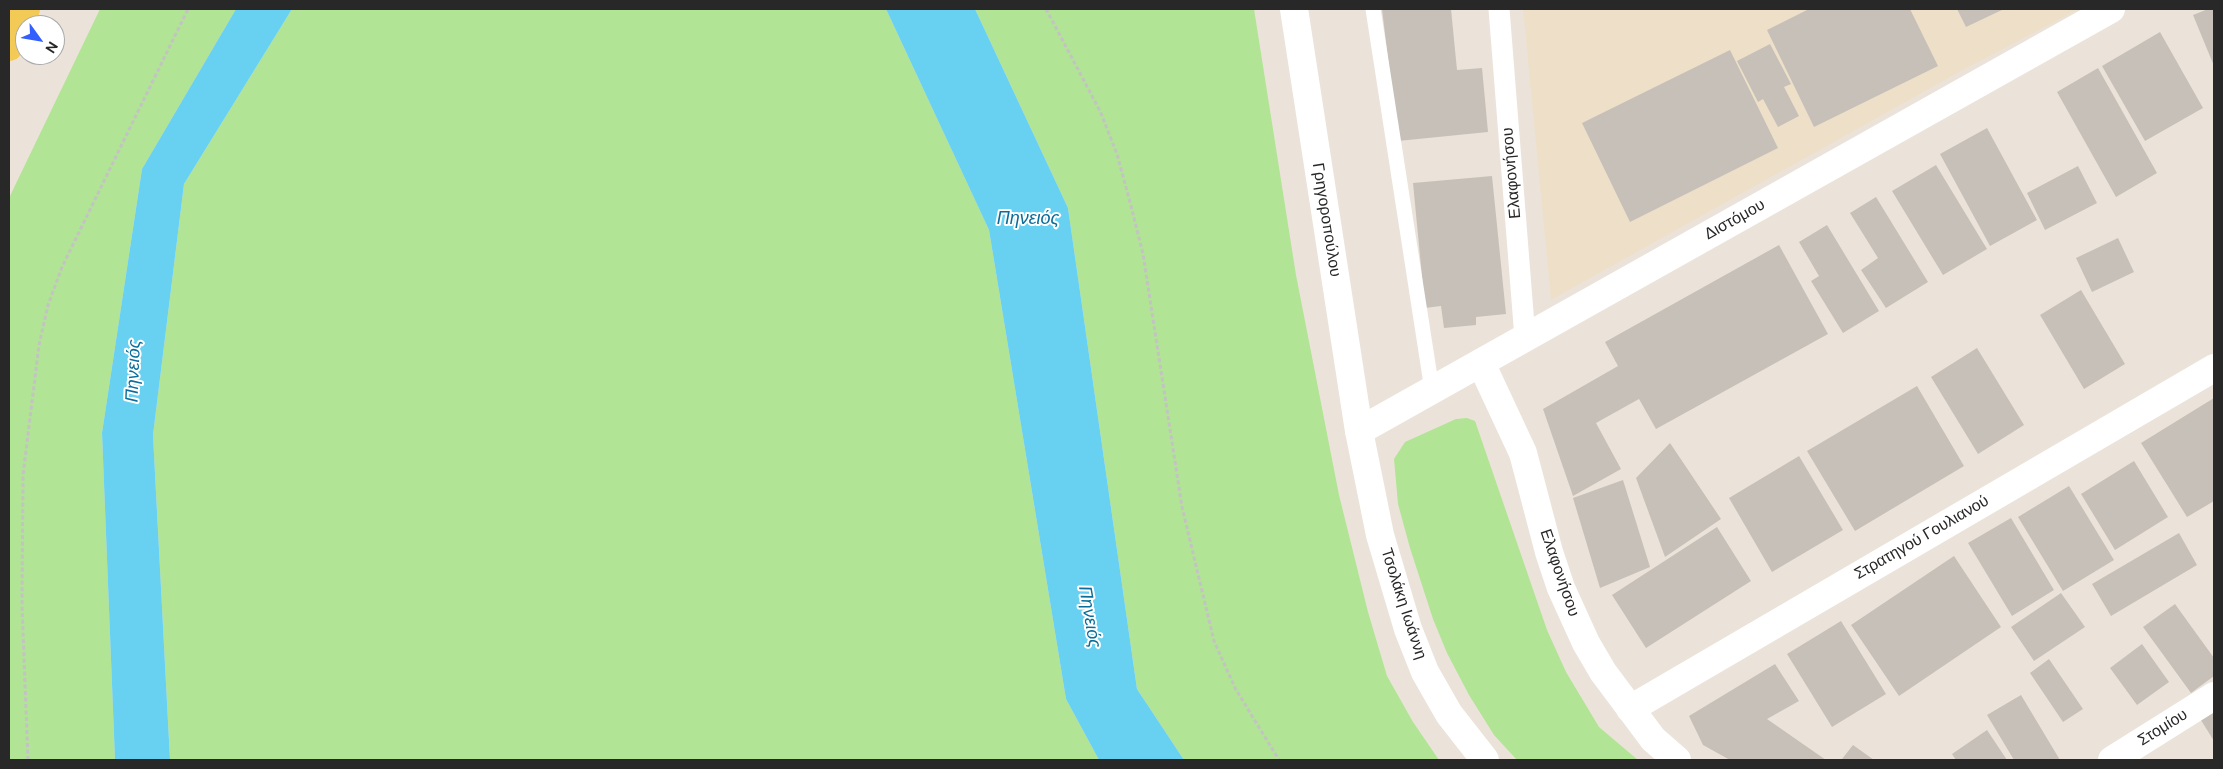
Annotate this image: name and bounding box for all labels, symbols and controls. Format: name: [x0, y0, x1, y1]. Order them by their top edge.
north arrow: [15, 15, 65, 65]
text: N: [42, 38, 62, 57]
street label: Ελαφονήσου: [1498, 127, 1526, 219]
street label: Γρηγοροπούλου: [1308, 162, 1344, 278]
street label: Διστόμου: [1701, 196, 1769, 244]
water label: Πηνειός: [997, 208, 1059, 230]
water label: Πηνειός: [122, 339, 146, 403]
street label: Στρατηγού Γουλιανού: [1851, 492, 1993, 584]
street label: Ελαφονήσου: [1535, 527, 1583, 619]
street label: Τσολάκη Ιωάννη: [1376, 546, 1430, 662]
water label: Πηνειός: [1073, 584, 1105, 650]
street label: Στομίου: [2135, 705, 2191, 751]

